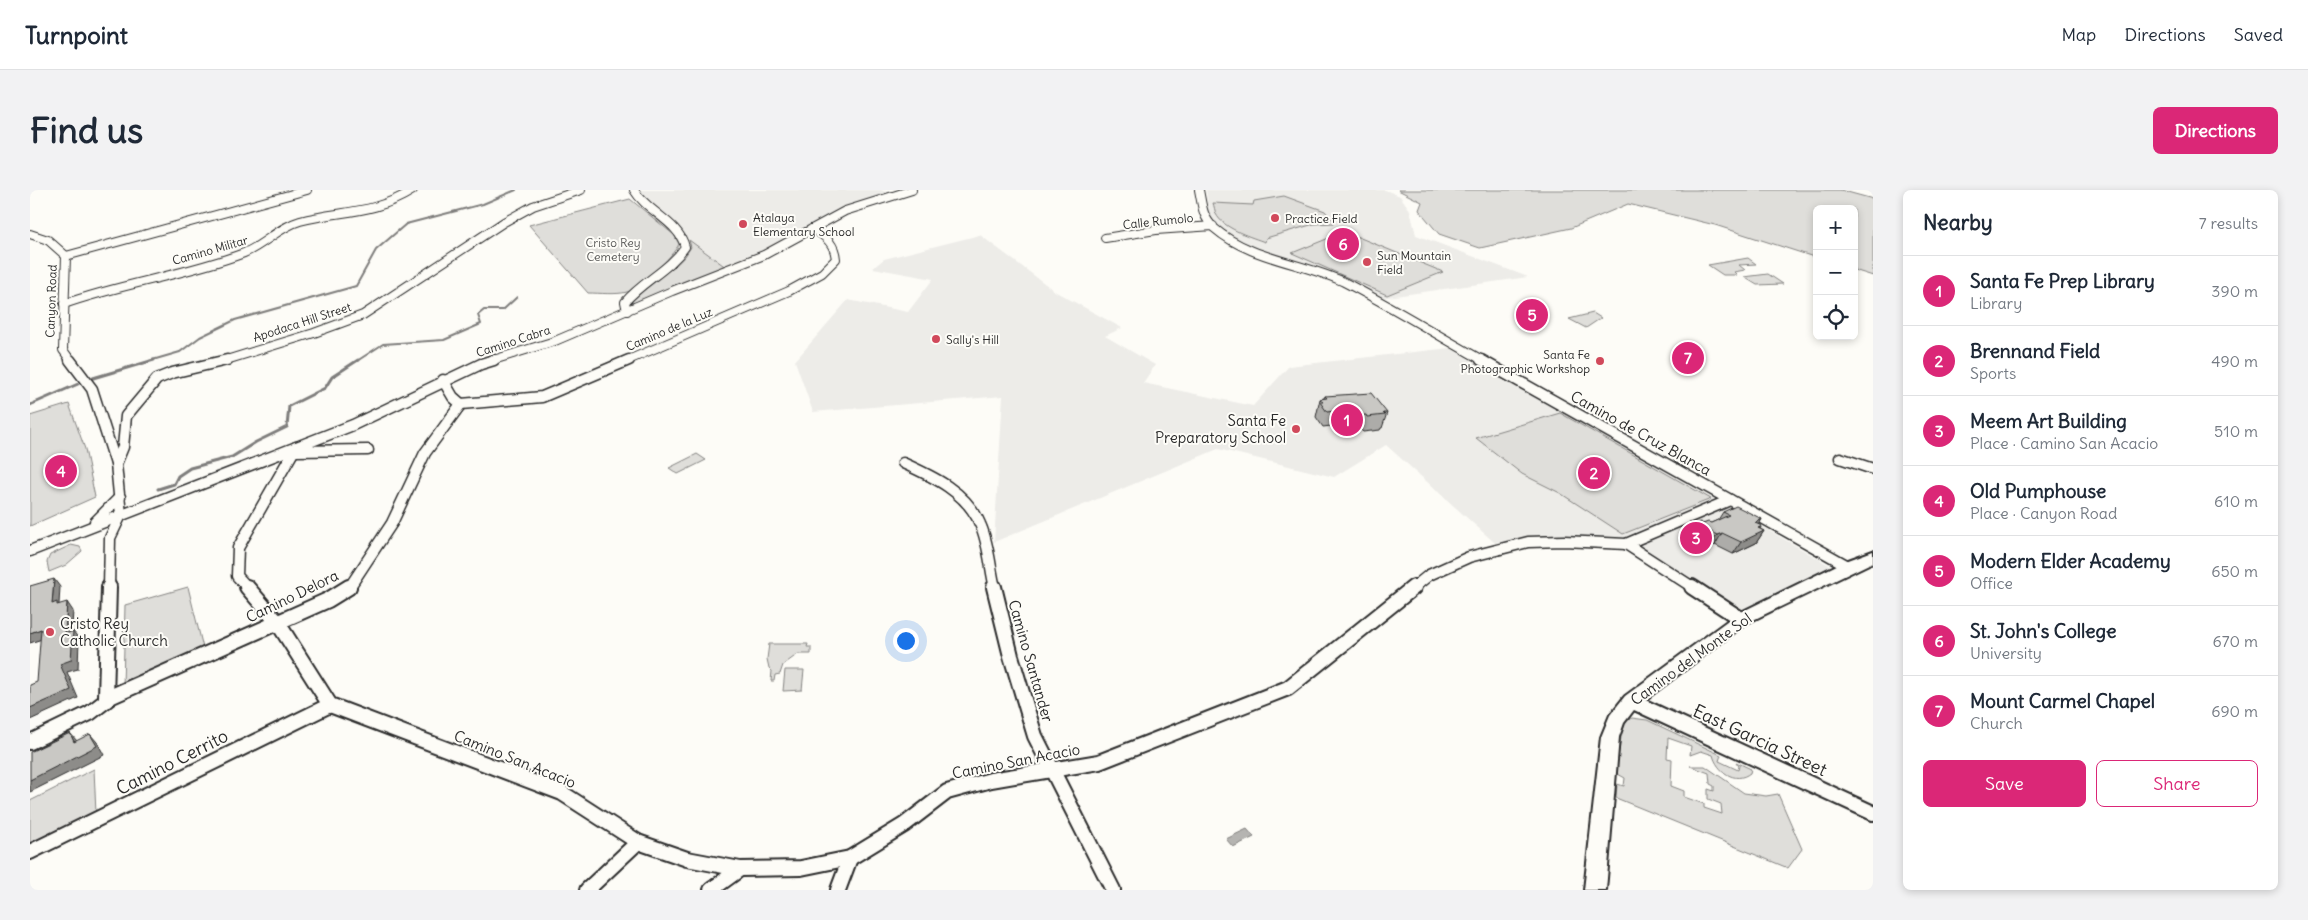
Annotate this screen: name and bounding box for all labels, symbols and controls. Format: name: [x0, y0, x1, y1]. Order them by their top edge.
text: Turnpoint: [25, 20, 128, 50]
text: Map: [2061, 23, 2096, 46]
text: Directions: [2124, 23, 2206, 46]
text: Saved: [2234, 23, 2283, 46]
button: Directions: [2153, 107, 2278, 154]
text: Find us: [30, 108, 143, 152]
map controls: [1813, 205, 1858, 340]
button: +: [1813, 205, 1858, 250]
text: Nearby: [1923, 209, 1993, 236]
place label: Atalaya Elementary School: [753, 210, 854, 239]
street label: Calle Rumolo: [1122, 210, 1194, 232]
place label: Practice Field: [1285, 211, 1358, 226]
marker: Practice Field: [1269, 212, 1281, 224]
text: 7 results: [2199, 213, 2258, 233]
marker: Atalaya Elementary School: [737, 218, 749, 230]
pin: 6: [1327, 225, 1359, 263]
street label: Camino Militar: [170, 232, 250, 268]
park label: Cristo Rey Cemetery: [585, 235, 641, 264]
place label: Sun Mountain Field: [1377, 248, 1451, 277]
button: −: [1813, 250, 1858, 295]
marker: Sun Mountain Field: [1361, 256, 1373, 268]
street label: Canyon Road: [42, 264, 60, 338]
text: Santa Fe Prep Library: [1970, 269, 2155, 293]
text: 1: [1936, 281, 1942, 301]
text: 390 m: [2211, 281, 2258, 301]
text: Library: [1970, 293, 2022, 313]
button: locate: [1813, 295, 1858, 340]
pin: 5: [1516, 296, 1548, 334]
street label: Apodaca Hill Street: [251, 299, 353, 345]
street label: Camino de la Luz: [624, 304, 715, 354]
street label: Camino Cabra: [474, 322, 552, 360]
place label: Sally's Hill: [946, 332, 999, 347]
marker: Sally's Hill: [930, 333, 942, 345]
pin: 7: [1672, 339, 1704, 377]
text: Brennand Field: [1970, 339, 2100, 363]
place label: Santa Fe Photographic Workshop: [1460, 347, 1590, 376]
text: 2: [1935, 351, 1943, 371]
text: 490 m: [2211, 351, 2258, 371]
marker: Santa Fe Photographic Workshop: [1594, 355, 1606, 367]
text: Sports: [1970, 363, 2016, 383]
street label: Camino de Cruz Blanca: [1567, 386, 1715, 480]
pin: 1: [1331, 401, 1363, 439]
text: Meem Art Building: [1970, 409, 2127, 433]
place label: Santa Fe Preparatory School: [1155, 411, 1286, 447]
text: 3: [1934, 421, 1944, 441]
text: 510 m: [2214, 421, 2258, 441]
marker: Santa Fe Preparatory School: [1290, 423, 1302, 435]
text: Place · Camino San Acacio: [1970, 433, 2158, 453]
pin: 4: [45, 452, 77, 490]
pin: 2: [1578, 454, 1610, 492]
text: Old Pumphouse: [1970, 479, 2106, 503]
text: 4: [1934, 491, 1944, 511]
text: 610 m: [2214, 491, 2258, 511]
text: Place · Canyon Road: [1970, 503, 2117, 523]
pin: 3: [1680, 519, 1712, 557]
text: Modern Elder Academy: [1970, 549, 2171, 573]
text: 5: [1934, 561, 1944, 581]
text: 650 m: [2211, 561, 2258, 581]
street label: Camino Delora: [243, 565, 342, 627]
text: Office: [1970, 573, 2013, 593]
street label: Camino Santander: [1004, 598, 1058, 724]
street label: Camino del Monte Sol: [1627, 609, 1755, 709]
place label: Cristo Rey Catholic Church: [60, 614, 168, 650]
text: St. John's College: [1970, 619, 2116, 643]
marker: Cristo Rey Catholic Church: [44, 626, 56, 638]
your location: [893, 628, 919, 654]
text: 6: [1934, 631, 1944, 651]
text: 670 m: [2213, 631, 2258, 651]
text: University: [1970, 643, 2042, 663]
text: Mount Carmel Chapel: [1970, 689, 2155, 713]
street label: East Garcia Street: [1689, 699, 1831, 781]
text: 7: [1935, 701, 1943, 721]
text: 690 m: [2211, 701, 2258, 721]
text: Church: [1970, 713, 2023, 733]
street label: Camino Cerrito: [112, 724, 232, 800]
street label: Camino San Acacio: [451, 726, 579, 792]
street label: Camino San Acacio: [951, 739, 1081, 783]
button: Save: [1923, 760, 2086, 807]
button: Share: [2096, 760, 2258, 807]

